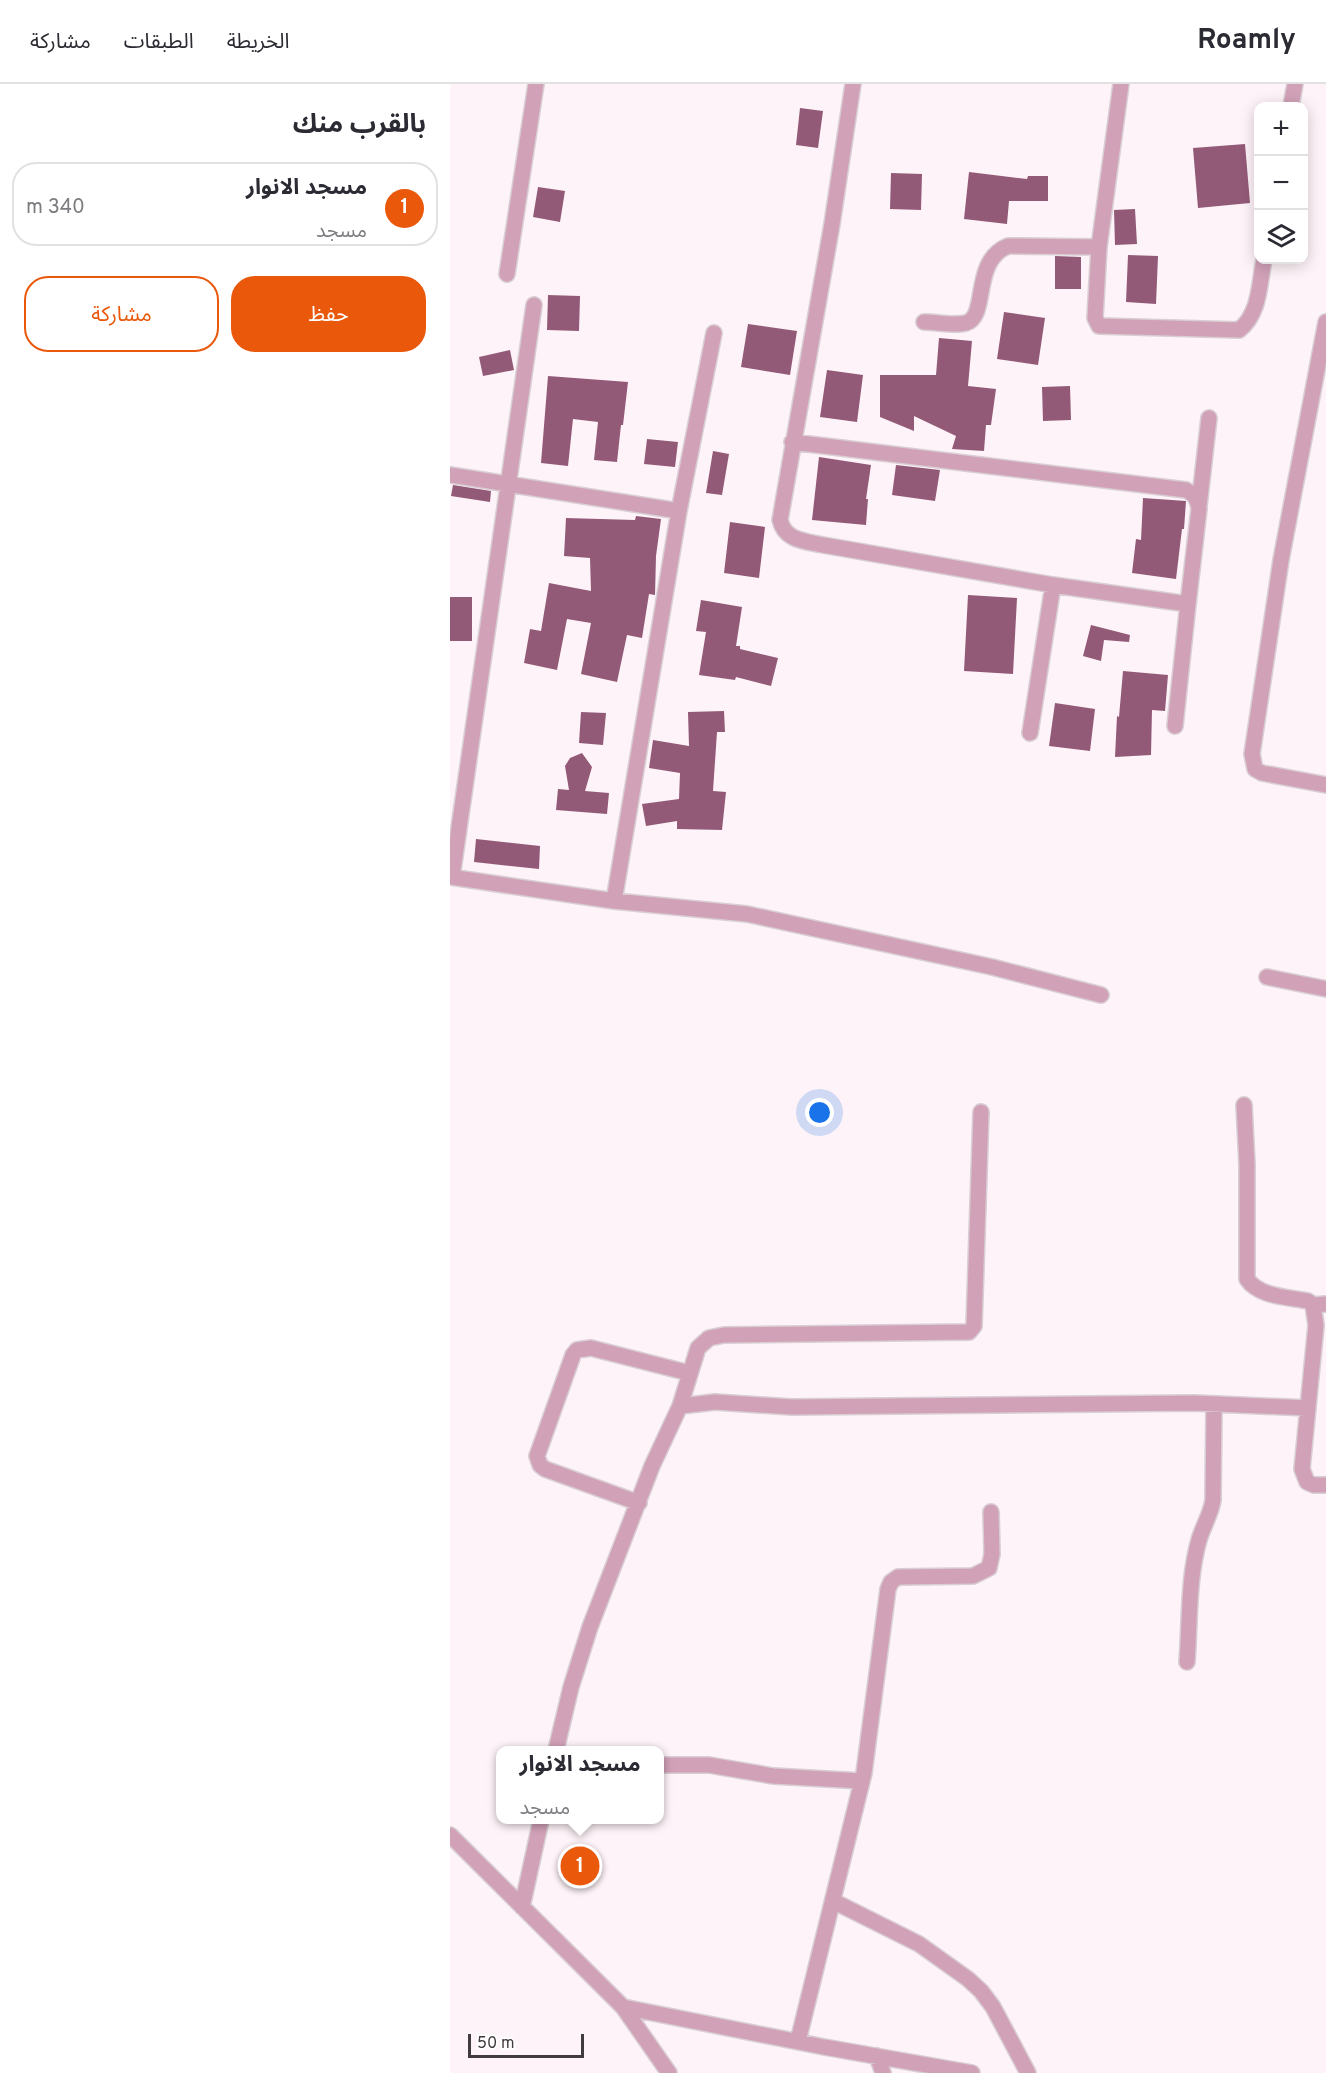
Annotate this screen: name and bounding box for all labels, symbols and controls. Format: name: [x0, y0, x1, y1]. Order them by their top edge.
text: Roamly: [1197, 23, 1296, 59]
text: مشاركة: [30, 29, 91, 56]
text: الطبقات: [124, 29, 194, 56]
text: الخريطة: [227, 29, 290, 56]
map controls: [1254, 102, 1308, 264]
button: +: [1254, 102, 1308, 156]
text: بالقرب منك: [293, 109, 426, 142]
button: −: [1254, 156, 1308, 210]
text: مسجد الانوار: [246, 175, 367, 202]
text: 340 m: [26, 195, 85, 221]
text: 1: [401, 195, 409, 221]
button: layers: [1254, 210, 1308, 264]
text: مسجد: [316, 219, 367, 245]
button: مشاركة: [24, 276, 219, 352]
button: حفظ: [231, 276, 426, 352]
your location: [805, 1098, 834, 1127]
popup: [496, 1746, 664, 1824]
text: مسجد الانوار: [519, 1752, 641, 1779]
text: مسجد: [519, 1796, 570, 1822]
pin: 1: [560, 1844, 600, 1888]
scale bar: [468, 2031, 584, 2058]
text: 50 m: [477, 2034, 515, 2054]

